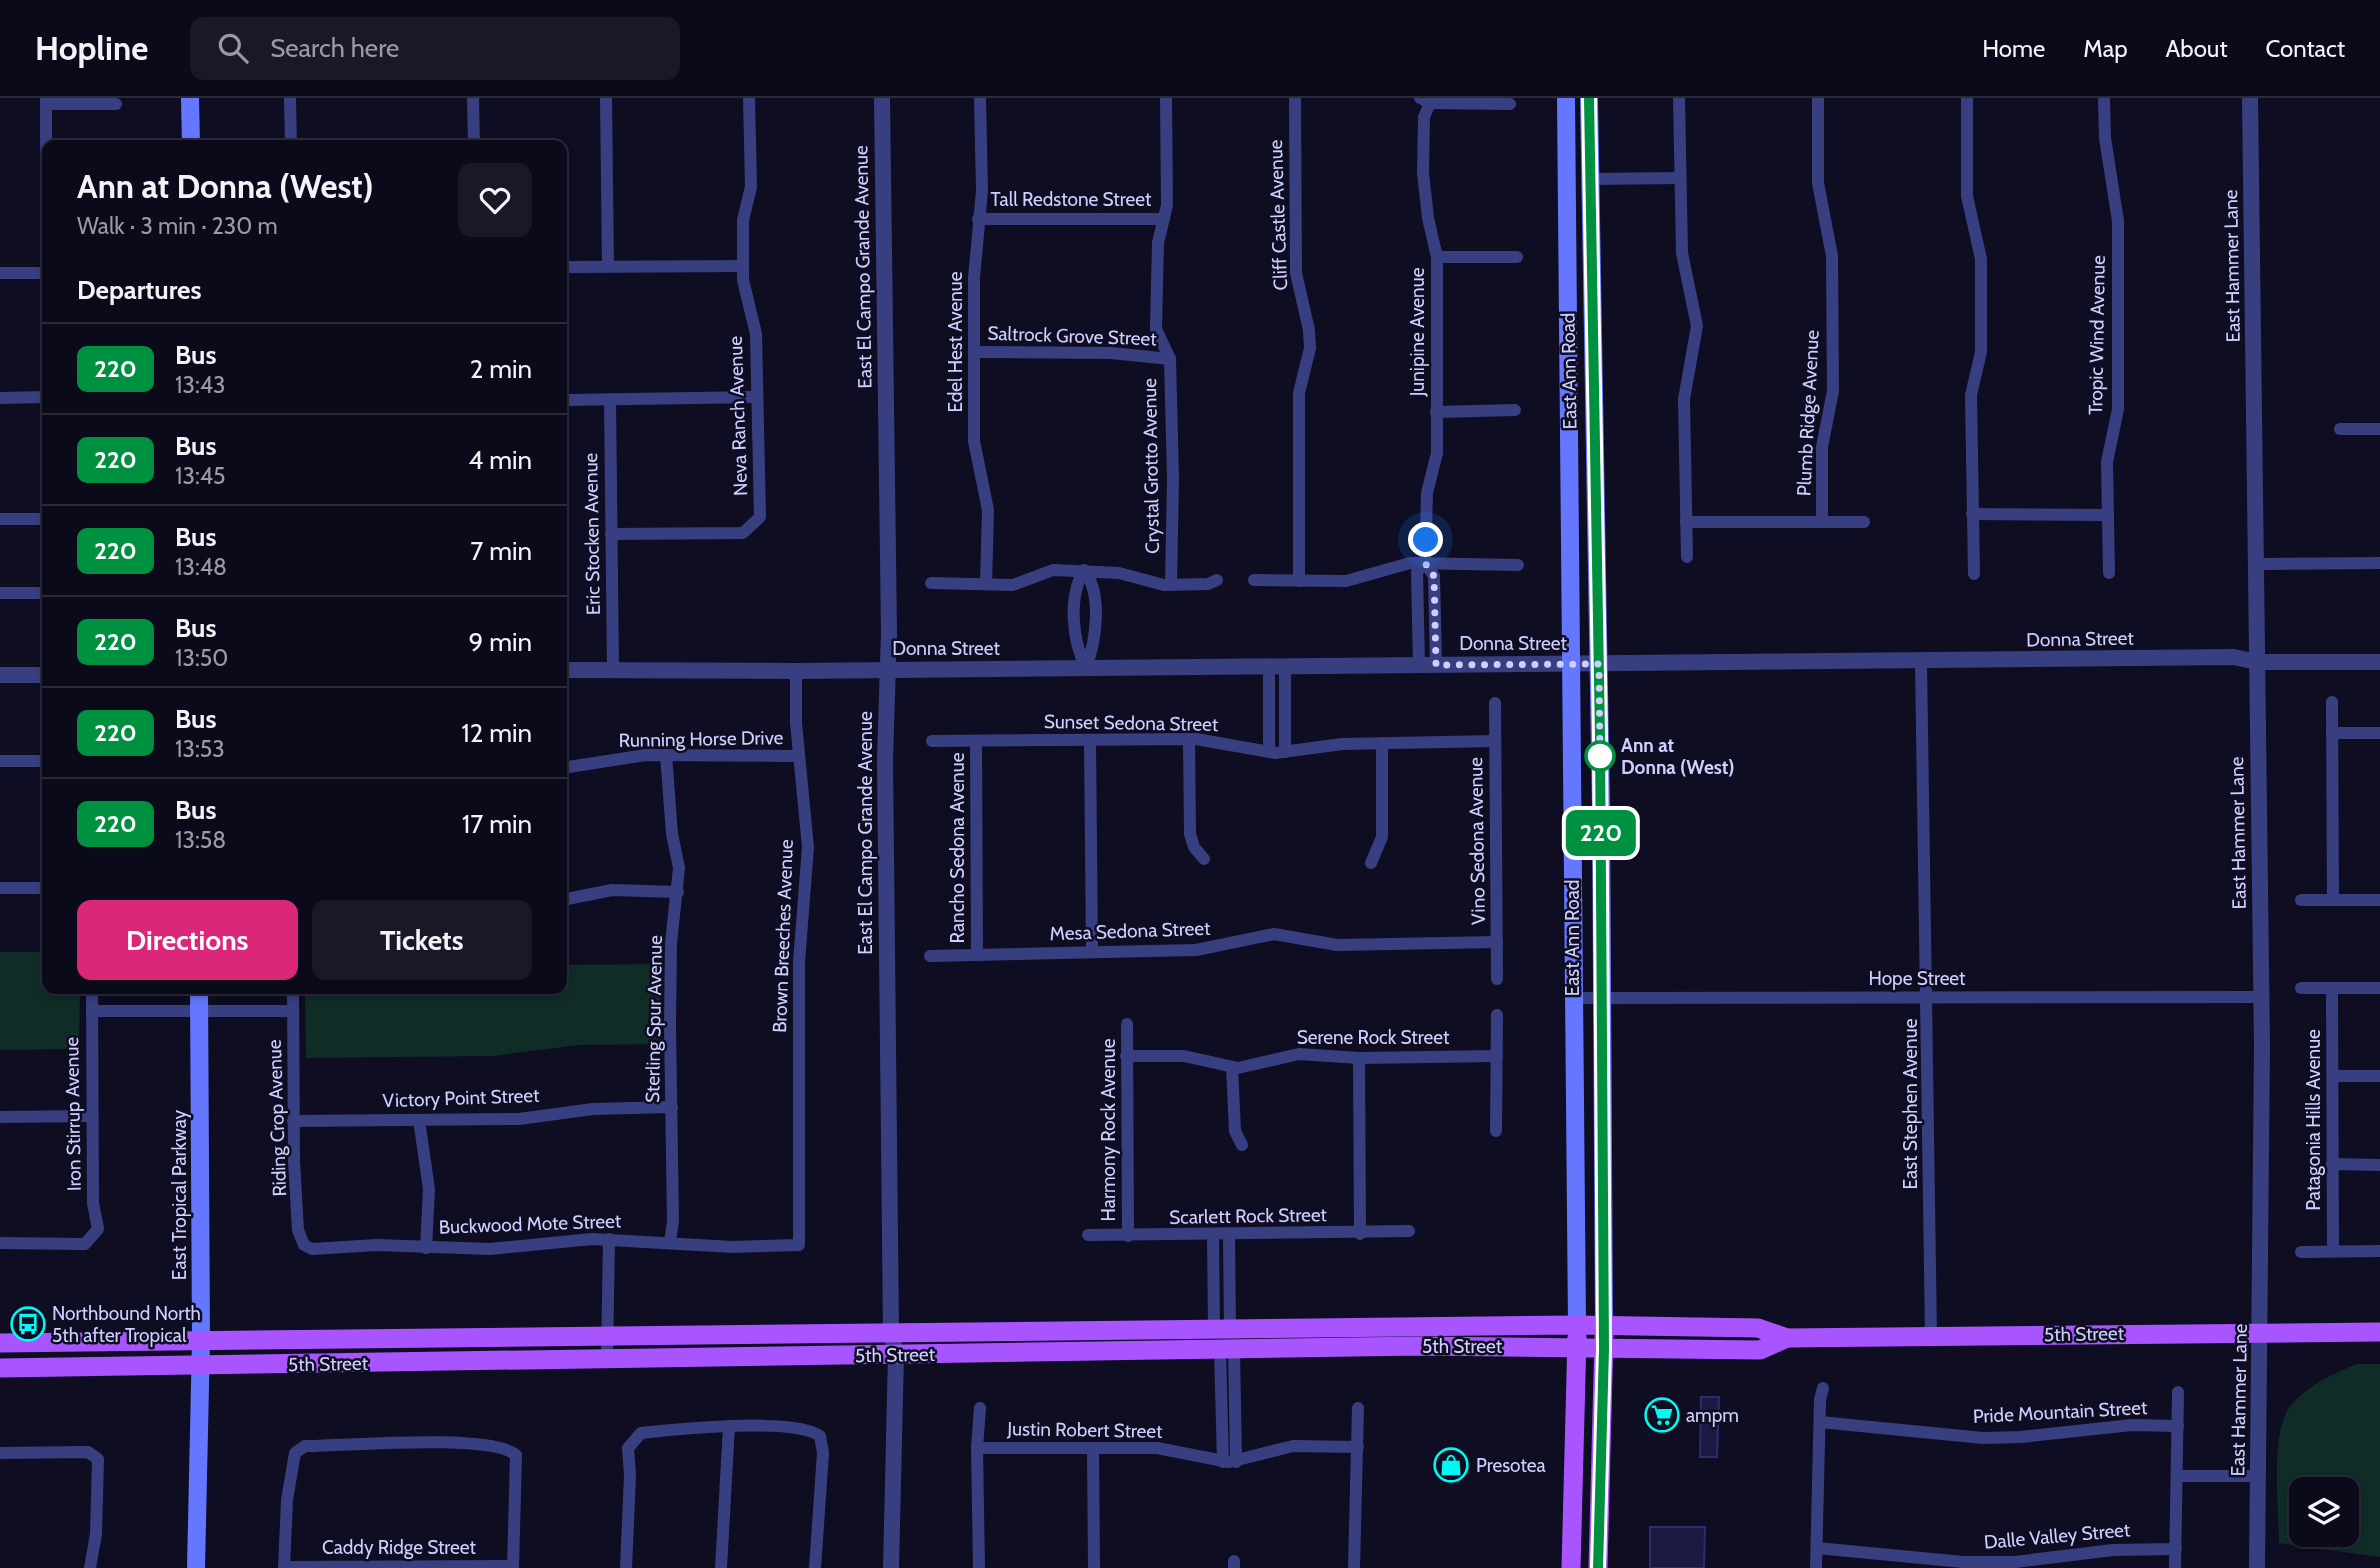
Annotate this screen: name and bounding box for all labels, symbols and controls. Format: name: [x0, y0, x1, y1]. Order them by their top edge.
search box: [190, 17, 680, 80]
text: Hopline: [35, 28, 148, 68]
icon: search: [214, 29, 252, 67]
text: Search here: [270, 32, 399, 64]
text: Home: [1982, 34, 2045, 63]
text: Map: [2083, 34, 2128, 63]
text: About: [2166, 34, 2228, 63]
text: Contact: [2266, 34, 2345, 63]
street label: Cliff Castle Avenue: [1264, 139, 1292, 291]
street label: East El Campo Grande Avenue: [849, 145, 877, 389]
button: heart: [458, 163, 532, 237]
text: Ann at Donna (West): [77, 166, 374, 206]
street label: Tall Redstone Street: [991, 188, 1152, 211]
street label: East Hammer Lane: [2219, 189, 2245, 343]
text: Walk · 3 min · 230 m: [77, 212, 278, 240]
street label: Tropic Wind Avenue: [2084, 255, 2110, 415]
street label: Junipine Avenue: [1406, 267, 1429, 397]
street label: Edel Hest Avenue: [944, 271, 967, 412]
text: Departures: [77, 274, 201, 306]
street label: East Ann Road: [1556, 312, 1582, 430]
street label: Saltrock Grove Street: [987, 322, 1158, 350]
street label: Plumb Ridge Avenue: [1792, 329, 1824, 497]
street label: Neva Ranch Avenue: [724, 335, 752, 496]
text: Bus: [175, 339, 216, 371]
text: 2 min: [470, 353, 532, 385]
text: 220: [94, 354, 137, 383]
text: 13:43: [175, 371, 225, 399]
street label: Crystal Grotto Avenue: [1138, 378, 1164, 554]
text: Bus: [175, 430, 216, 462]
text: 4 min: [468, 444, 532, 476]
text: 220: [94, 445, 137, 474]
street label: Eric Stocken Avenue: [579, 452, 605, 615]
text: 13:45: [175, 462, 225, 490]
text: Bus: [175, 521, 216, 553]
your location: [1408, 522, 1443, 557]
text: 7 min: [470, 535, 532, 567]
text: 220: [94, 536, 137, 565]
text: 13:48: [175, 553, 227, 581]
text: Bus: [175, 612, 216, 644]
text: 9 min: [469, 626, 532, 658]
text: 220: [94, 627, 137, 656]
street label: Donna Street: [2026, 627, 2135, 651]
street label: Donna Street: [1459, 632, 1567, 655]
street label: Donna Street: [892, 637, 1000, 660]
text: 13:50: [175, 644, 228, 672]
text: Bus: [175, 703, 216, 735]
street label: Sunset Sedona Street: [1044, 710, 1219, 736]
street label: East El Campo Grande Avenue: [854, 711, 877, 955]
text: 12 min: [461, 717, 532, 749]
text: 220: [94, 718, 137, 747]
street label: Running Horse Drive: [618, 726, 784, 752]
place label: Ann at Donna (West): [1621, 734, 1735, 779]
text: 13:53: [175, 735, 225, 763]
marker: Ann at Donna (West): [1585, 741, 1615, 771]
street label: Rancho Sedona Avenue: [946, 752, 969, 943]
street label: East Hammer Lane: [2225, 756, 2251, 910]
street label: Vino Sedona Avenue: [1464, 757, 1490, 925]
text: Bus: [175, 794, 216, 826]
text: 17 min: [462, 808, 532, 840]
text: 220: [94, 809, 137, 838]
line badge: 220: [1561, 810, 1641, 856]
text: 220: [1580, 818, 1622, 847]
text: 13:58: [175, 826, 226, 854]
street label: Brown Breeches Avenue: [768, 839, 798, 1033]
street label: East Ann Road: [1561, 880, 1584, 996]
button: Directions: [77, 900, 298, 980]
button: Tickets: [312, 900, 532, 980]
street label: Mesa Sedona Street: [1049, 917, 1211, 945]
street label: Sterling Spur Avenue: [641, 935, 667, 1103]
street label: Hope Street: [1868, 967, 1966, 990]
street label: East Stephen Avenue: [1899, 1018, 1922, 1189]
street label: Serene Rock Street: [1297, 1026, 1450, 1049]
street label: Patagonia Hills Avenue: [2302, 1029, 2325, 1211]
street label: Iron Stirrup Avenue: [60, 1036, 86, 1191]
street label: Harmony Rock Avenue: [1097, 1038, 1120, 1221]
street label: Riding Crop Avenue: [263, 1039, 291, 1197]
street label: Victory Point Street: [382, 1084, 540, 1112]
street label: East Tropical Parkway: [168, 1109, 191, 1280]
street label: Scarlett Rock Street: [1169, 1203, 1328, 1229]
street label: Buckwood Mote Street: [438, 1209, 622, 1239]
place label: Northbound North 5th after Tropical: [52, 1302, 201, 1347]
bus stop icon: Northbound North 5th after Tropical: [9, 1305, 47, 1343]
street label: 5th Street: [2044, 1322, 2125, 1346]
street label: East Hammer Lane: [2226, 1323, 2252, 1477]
street label: 5th Street: [1422, 1335, 1503, 1358]
street label: 5th Street: [855, 1343, 936, 1367]
street label: 5th Street: [288, 1352, 369, 1376]
supermarket icon: ampm: [1643, 1396, 1681, 1434]
street label: Pride Mountain Street: [1972, 1396, 2148, 1428]
place label: ampm: [1686, 1404, 1739, 1427]
street label: Justin Robert Street: [1006, 1417, 1163, 1443]
shop icon: Presotea: [1432, 1446, 1470, 1484]
place label: Presotea: [1476, 1454, 1546, 1477]
map controls: [2289, 1477, 2359, 1547]
button: layers: [2289, 1477, 2359, 1547]
street label: Dalle Valley Street: [1983, 1518, 2132, 1554]
street label: Caddy Ridge Street: [322, 1536, 477, 1559]

